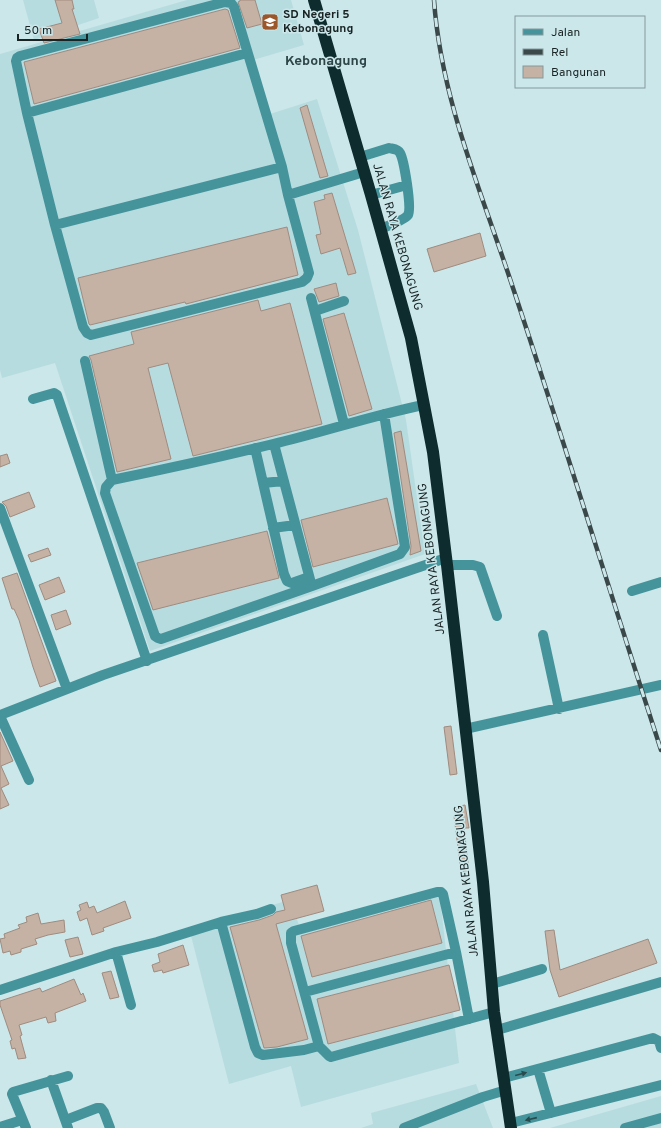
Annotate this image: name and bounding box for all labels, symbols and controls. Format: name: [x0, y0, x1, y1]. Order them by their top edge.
place label: SD Negeri 5 Kebonagung: [283, 7, 353, 37]
school or university icon: SD Negeri 5 Kebonagung: [260, 12, 280, 32]
scale bar: [18, 16, 87, 42]
legend: [515, 16, 645, 88]
text: 50 m: [24, 23, 52, 39]
text: Jalan: [551, 25, 580, 41]
text: Rel: [551, 45, 568, 61]
district label: Kebonagung: [285, 53, 367, 70]
text: Bangunan: [551, 65, 606, 81]
street label: JALAN RAYA KEBONAGUNG: [368, 161, 426, 313]
street label: JALAN RAYA KEBONAGUNG: [415, 482, 449, 636]
street label: JALAN RAYA KEBONAGUNG: [451, 804, 483, 958]
one-way arrow: [515, 1071, 527, 1077]
one-way arrow: [525, 1116, 537, 1122]

